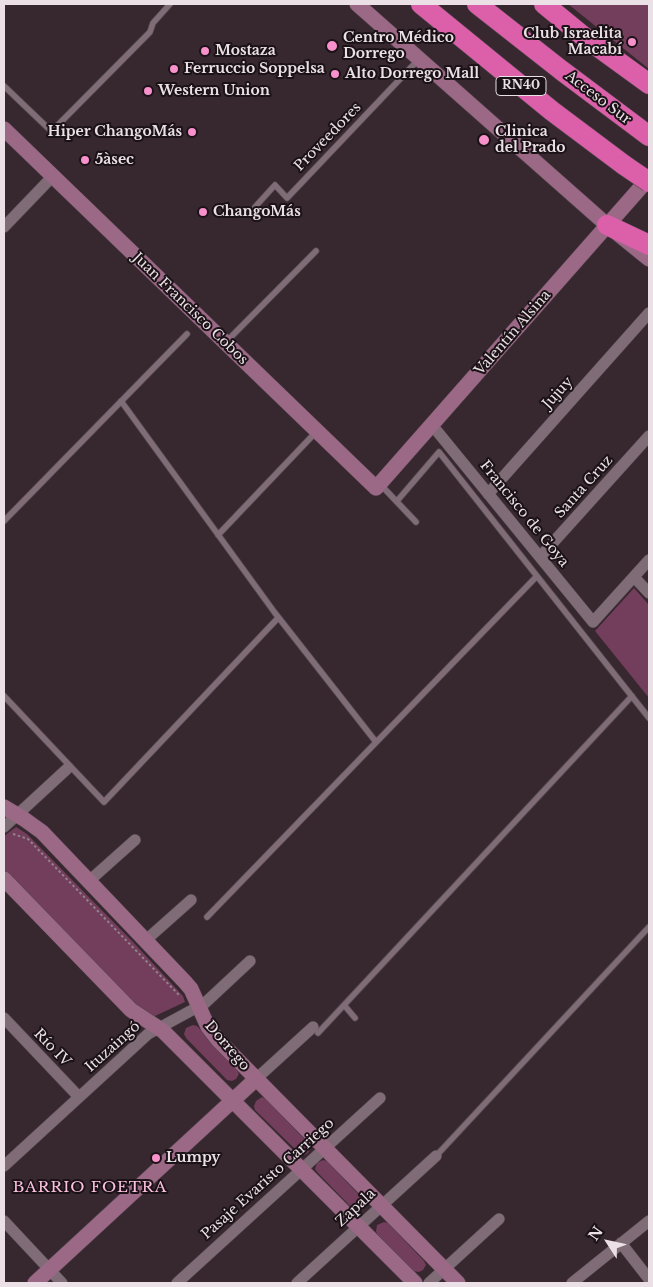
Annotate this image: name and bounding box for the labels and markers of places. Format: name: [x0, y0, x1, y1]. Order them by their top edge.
place label: Club Israelita Macabí: [523, 26, 622, 58]
place label: Centro Médico Dorrego: [343, 30, 454, 62]
marker: Club Israelita Macabí: [626, 36, 638, 48]
marker: Centro Médico Dorrego: [325, 39, 339, 53]
place label: Mostaza: [215, 43, 276, 59]
marker: Mostaza: [199, 45, 211, 57]
place label: Ferruccio Soppelsa: [184, 61, 325, 77]
marker: Ferruccio Soppelsa: [168, 63, 180, 75]
place label: Alto Dorrego Mall: [345, 66, 479, 82]
marker: Alto Dorrego Mall: [329, 68, 341, 80]
place label: Western Union: [158, 83, 270, 99]
marker: Western Union: [142, 85, 154, 97]
place label: Hiper ChangoMás: [47, 124, 182, 140]
place label: Clinica del Prado: [495, 124, 566, 156]
marker: Hiper ChangoMás: [186, 126, 198, 138]
marker: Clinica del Prado: [477, 133, 491, 147]
place label: 5àsec: [95, 152, 134, 168]
marker: 5àsec: [79, 154, 91, 166]
place label: ChangoMás: [213, 204, 301, 220]
marker: ChangoMás: [197, 206, 209, 218]
place label: Lumpy: [166, 1150, 220, 1166]
marker: Lumpy: [150, 1152, 162, 1164]

